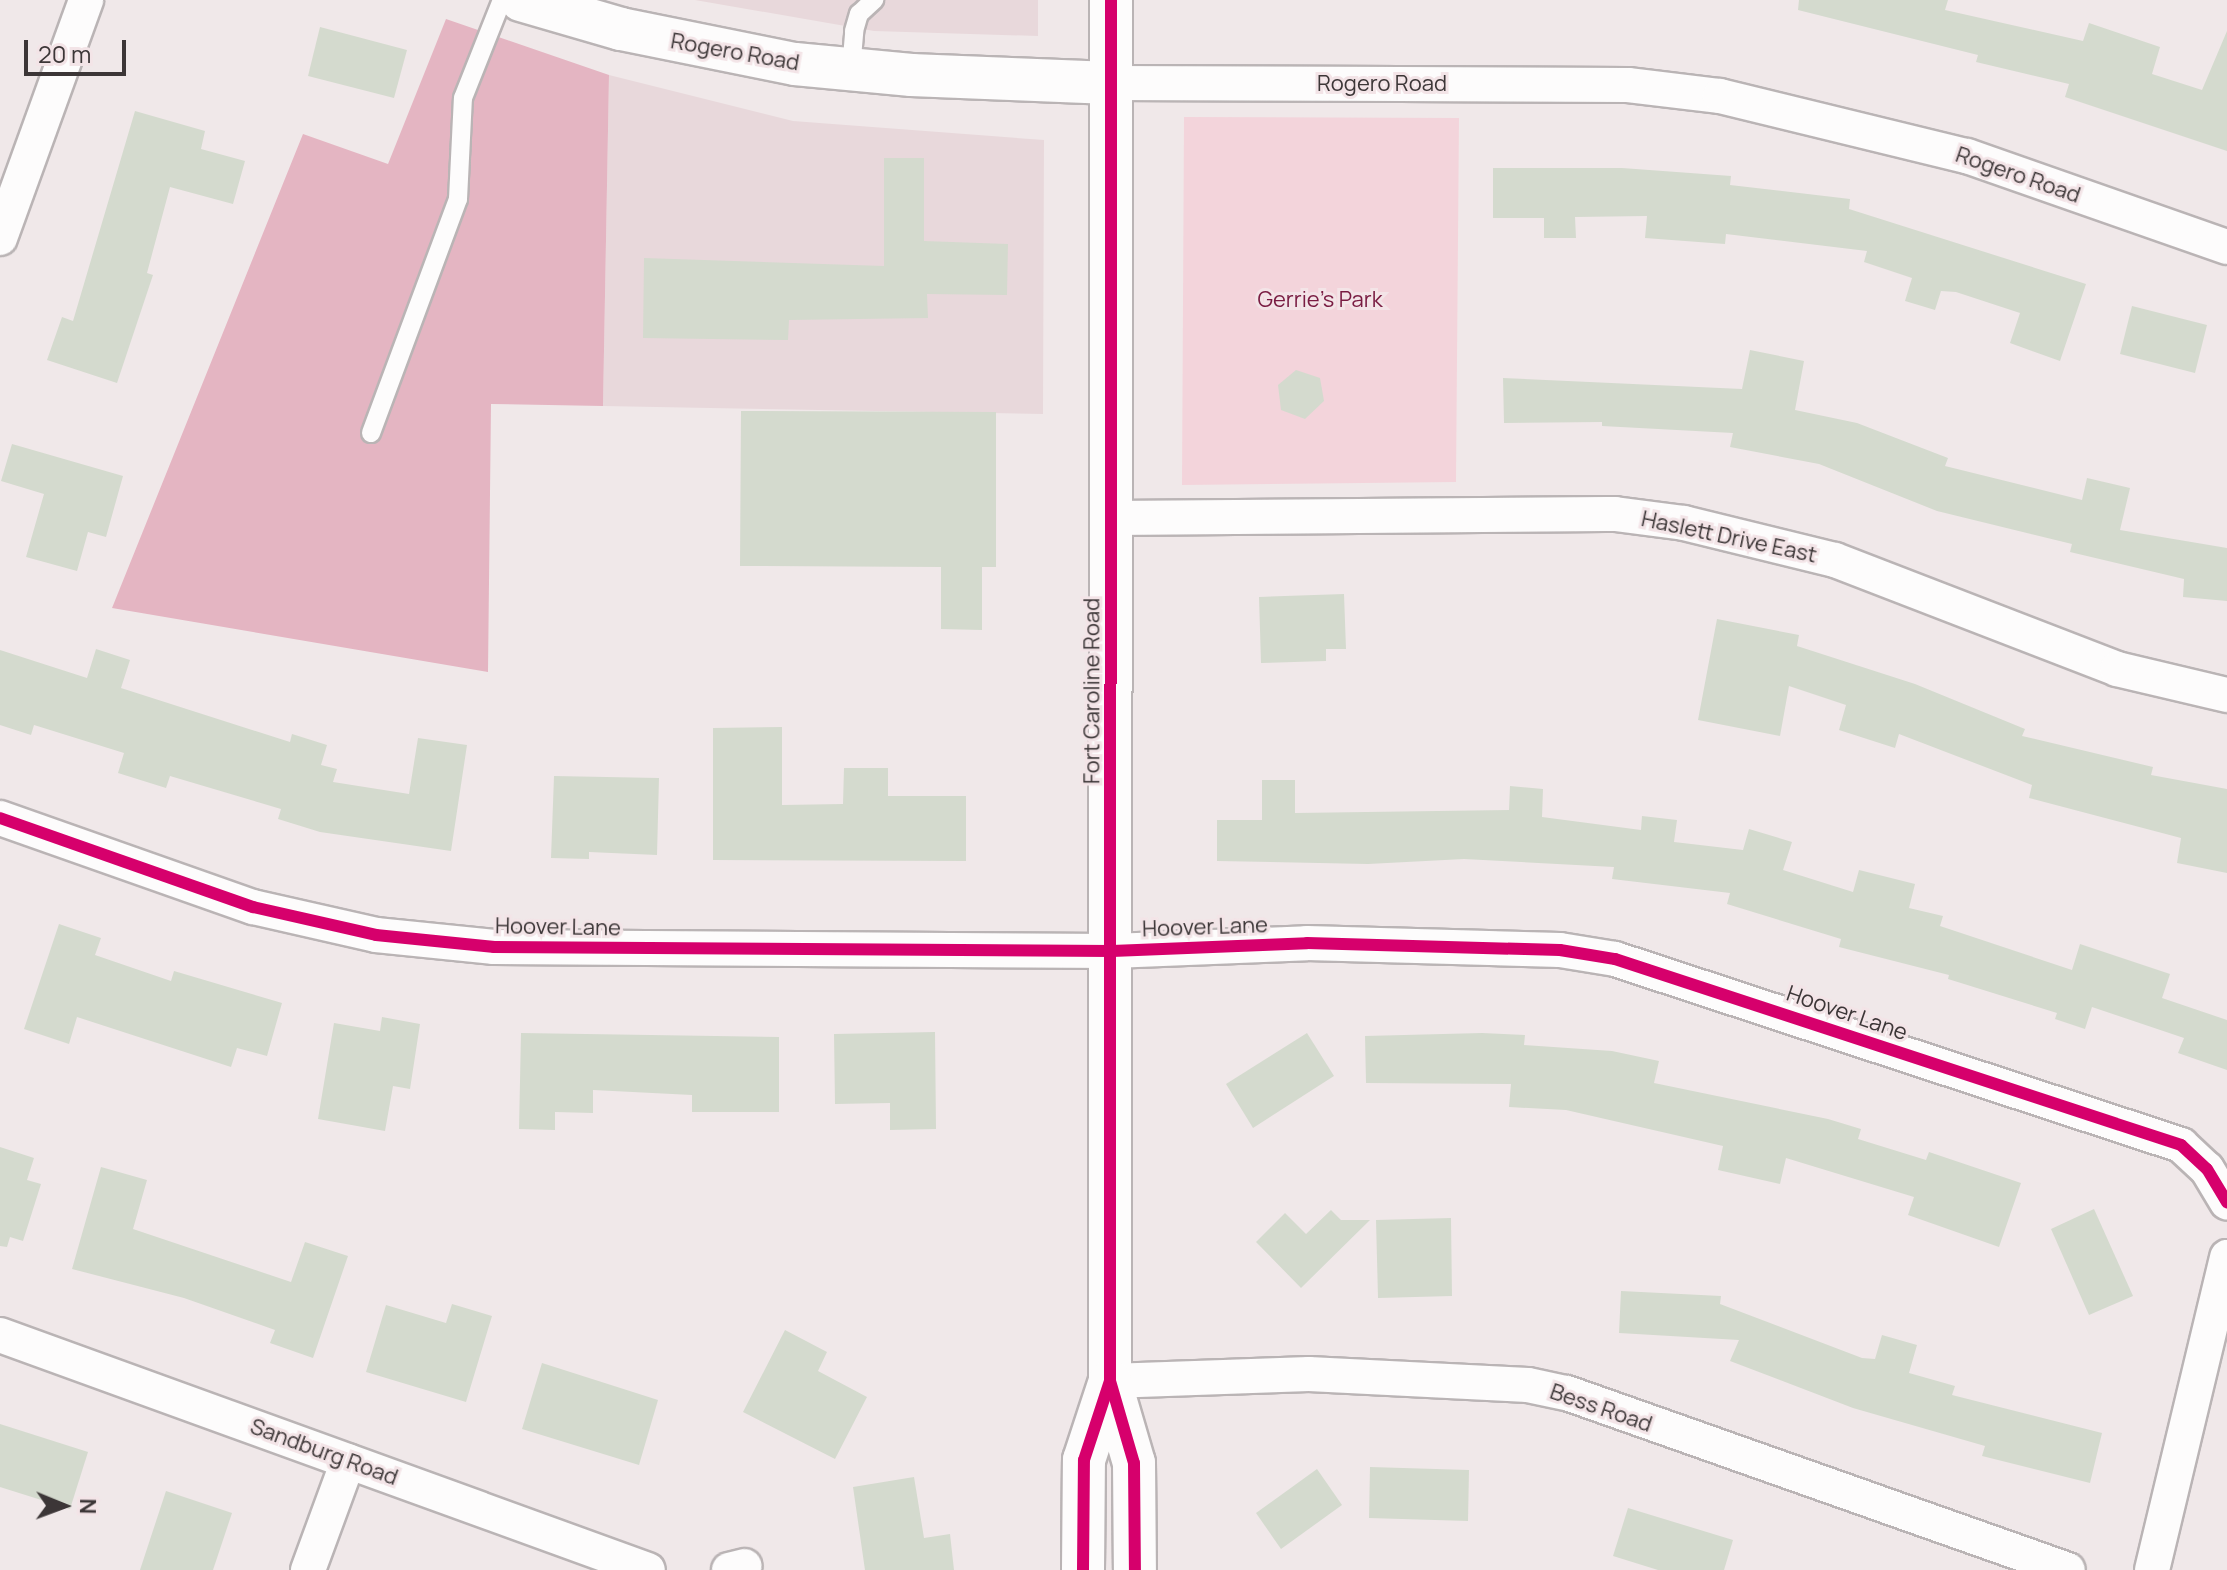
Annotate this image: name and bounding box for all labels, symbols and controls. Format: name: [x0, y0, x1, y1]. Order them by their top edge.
scale bar: [28, 24, 130, 74]
street label: Rogero Road: [669, 28, 801, 76]
text: 20 m: [38, 37, 91, 70]
street label: Rogero Road: [1317, 71, 1447, 97]
street label: Rogero Road: [1952, 141, 2084, 209]
park label: Gerrie's Park: [1258, 287, 1382, 313]
street label: Haslett Drive East: [1639, 506, 1819, 568]
street label: Fort Caroline Road: [1079, 598, 1105, 784]
street label: Hoover Lane: [1142, 912, 1268, 942]
street label: Hoover Lane: [495, 913, 621, 941]
street label: Hoover Lane: [1783, 980, 1911, 1046]
street label: Bess Road: [1547, 1378, 1655, 1438]
street label: Sandburg Road: [247, 1413, 401, 1491]
north arrow: [24, 1466, 104, 1546]
text: N: [73, 1498, 103, 1515]

